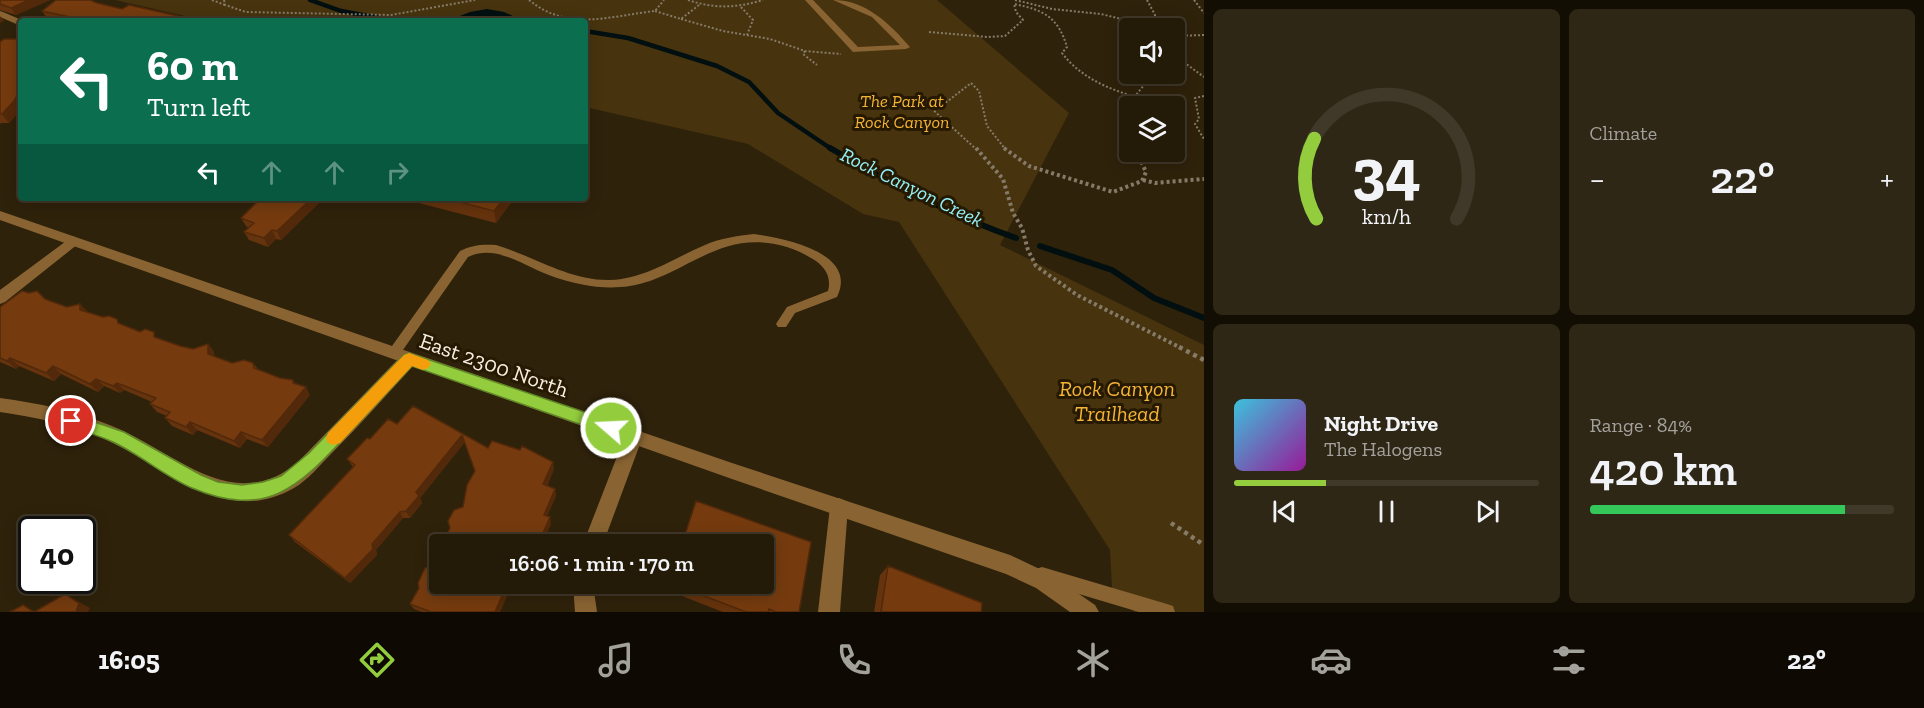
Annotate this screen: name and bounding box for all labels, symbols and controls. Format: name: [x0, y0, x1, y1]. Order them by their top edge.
map controls: [1119, 18, 1185, 162]
button: sound: [1119, 18, 1185, 84]
text: 60 m: [147, 40, 238, 91]
icon: left: [48, 42, 126, 120]
park label: The Park at Rock Canyon: [855, 90, 950, 133]
text: Turn left: [147, 91, 250, 123]
button: layers: [1119, 96, 1185, 162]
text: Climate: [1590, 121, 1657, 145]
text: 34: [1352, 134, 1421, 209]
water label: Rock Canyon Creek: [837, 142, 987, 232]
text: 22°: [1710, 151, 1775, 205]
icon: left: [192, 156, 225, 189]
icon: ahead: [255, 156, 288, 189]
icon: ahead: [318, 156, 351, 189]
icon: right: [381, 156, 414, 189]
text: −: [1590, 159, 1605, 198]
text: +: [1880, 159, 1894, 198]
text: km/h: [1362, 204, 1411, 229]
street label: East 2300 North: [416, 327, 573, 403]
park label: Rock Canyon Trailhead: [1059, 375, 1175, 427]
pin: [45, 395, 96, 446]
position arrow: [579, 396, 643, 460]
icon: arrive: [54, 404, 87, 437]
text: Night Drive: [1324, 410, 1438, 437]
text: Range · 84%: [1590, 413, 1692, 437]
text: The Halogens: [1324, 437, 1442, 461]
text: 420 km: [1590, 443, 1737, 497]
icon: previous: [1268, 495, 1301, 528]
icon: pause: [1370, 495, 1403, 528]
icon: next: [1471, 495, 1504, 528]
speed limit sign: 40: [18, 516, 96, 594]
text: 16:06 · 1 min · 170 m: [509, 550, 694, 577]
icon: directions: [356, 639, 398, 681]
icon: music: [595, 639, 637, 681]
icon: phone: [833, 639, 875, 681]
icon: climate: [1072, 639, 1114, 681]
icon: car: [1310, 639, 1352, 681]
icon: filters: [1548, 639, 1590, 681]
text: 16:05: [98, 644, 160, 676]
text: 22°: [1787, 644, 1826, 676]

